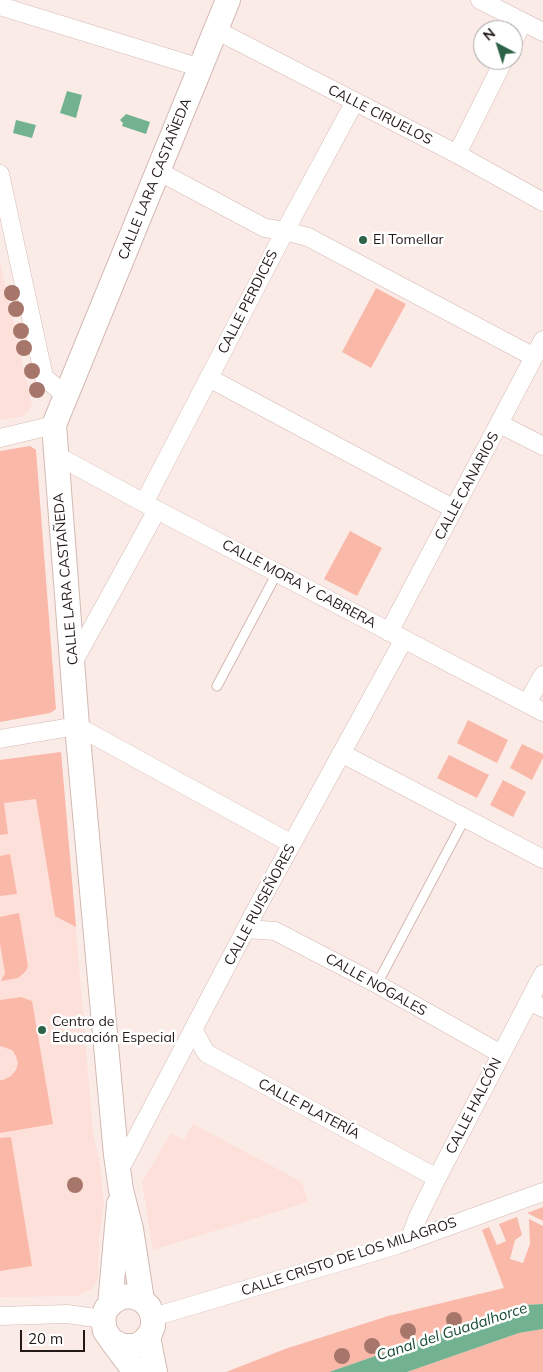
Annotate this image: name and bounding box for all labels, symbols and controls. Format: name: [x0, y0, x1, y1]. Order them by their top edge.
north arrow: [473, 20, 523, 70]
text: N: [479, 24, 499, 45]
street label: CALLE CIRUELOS: [325, 81, 435, 149]
street label: CALLE LARA CASTAÑEDA: [115, 96, 195, 262]
place label: El Tomellar: [373, 232, 444, 248]
marker: El Tomellar: [357, 234, 369, 246]
street label: CALLE PERDICES: [215, 247, 281, 357]
street label: CALLE CANARIOS: [431, 429, 503, 543]
street label: CALLE LARA CASTAÑEDA: [50, 492, 82, 666]
street label: CALLE MORA Y CABRERA: [219, 536, 379, 632]
street label: CALLE RUISEÑORES: [221, 841, 299, 969]
street label: CALLE NOGALES: [323, 950, 429, 1020]
place label: Centro de Educación Especial: [52, 1014, 175, 1046]
marker: Centro de Educación Especial: [36, 1024, 48, 1036]
street label: CALLE HALCÓN: [443, 1055, 505, 1157]
street label: CALLE PLATERÍA: [255, 1075, 363, 1143]
street label: CALLE CRISTO DE LOS MILAGROS: [239, 1214, 459, 1300]
water label: Canal del Guadalhorce: [374, 1299, 530, 1365]
scale bar: [22, 1320, 88, 1352]
text: 20 m: [28, 1329, 63, 1348]

